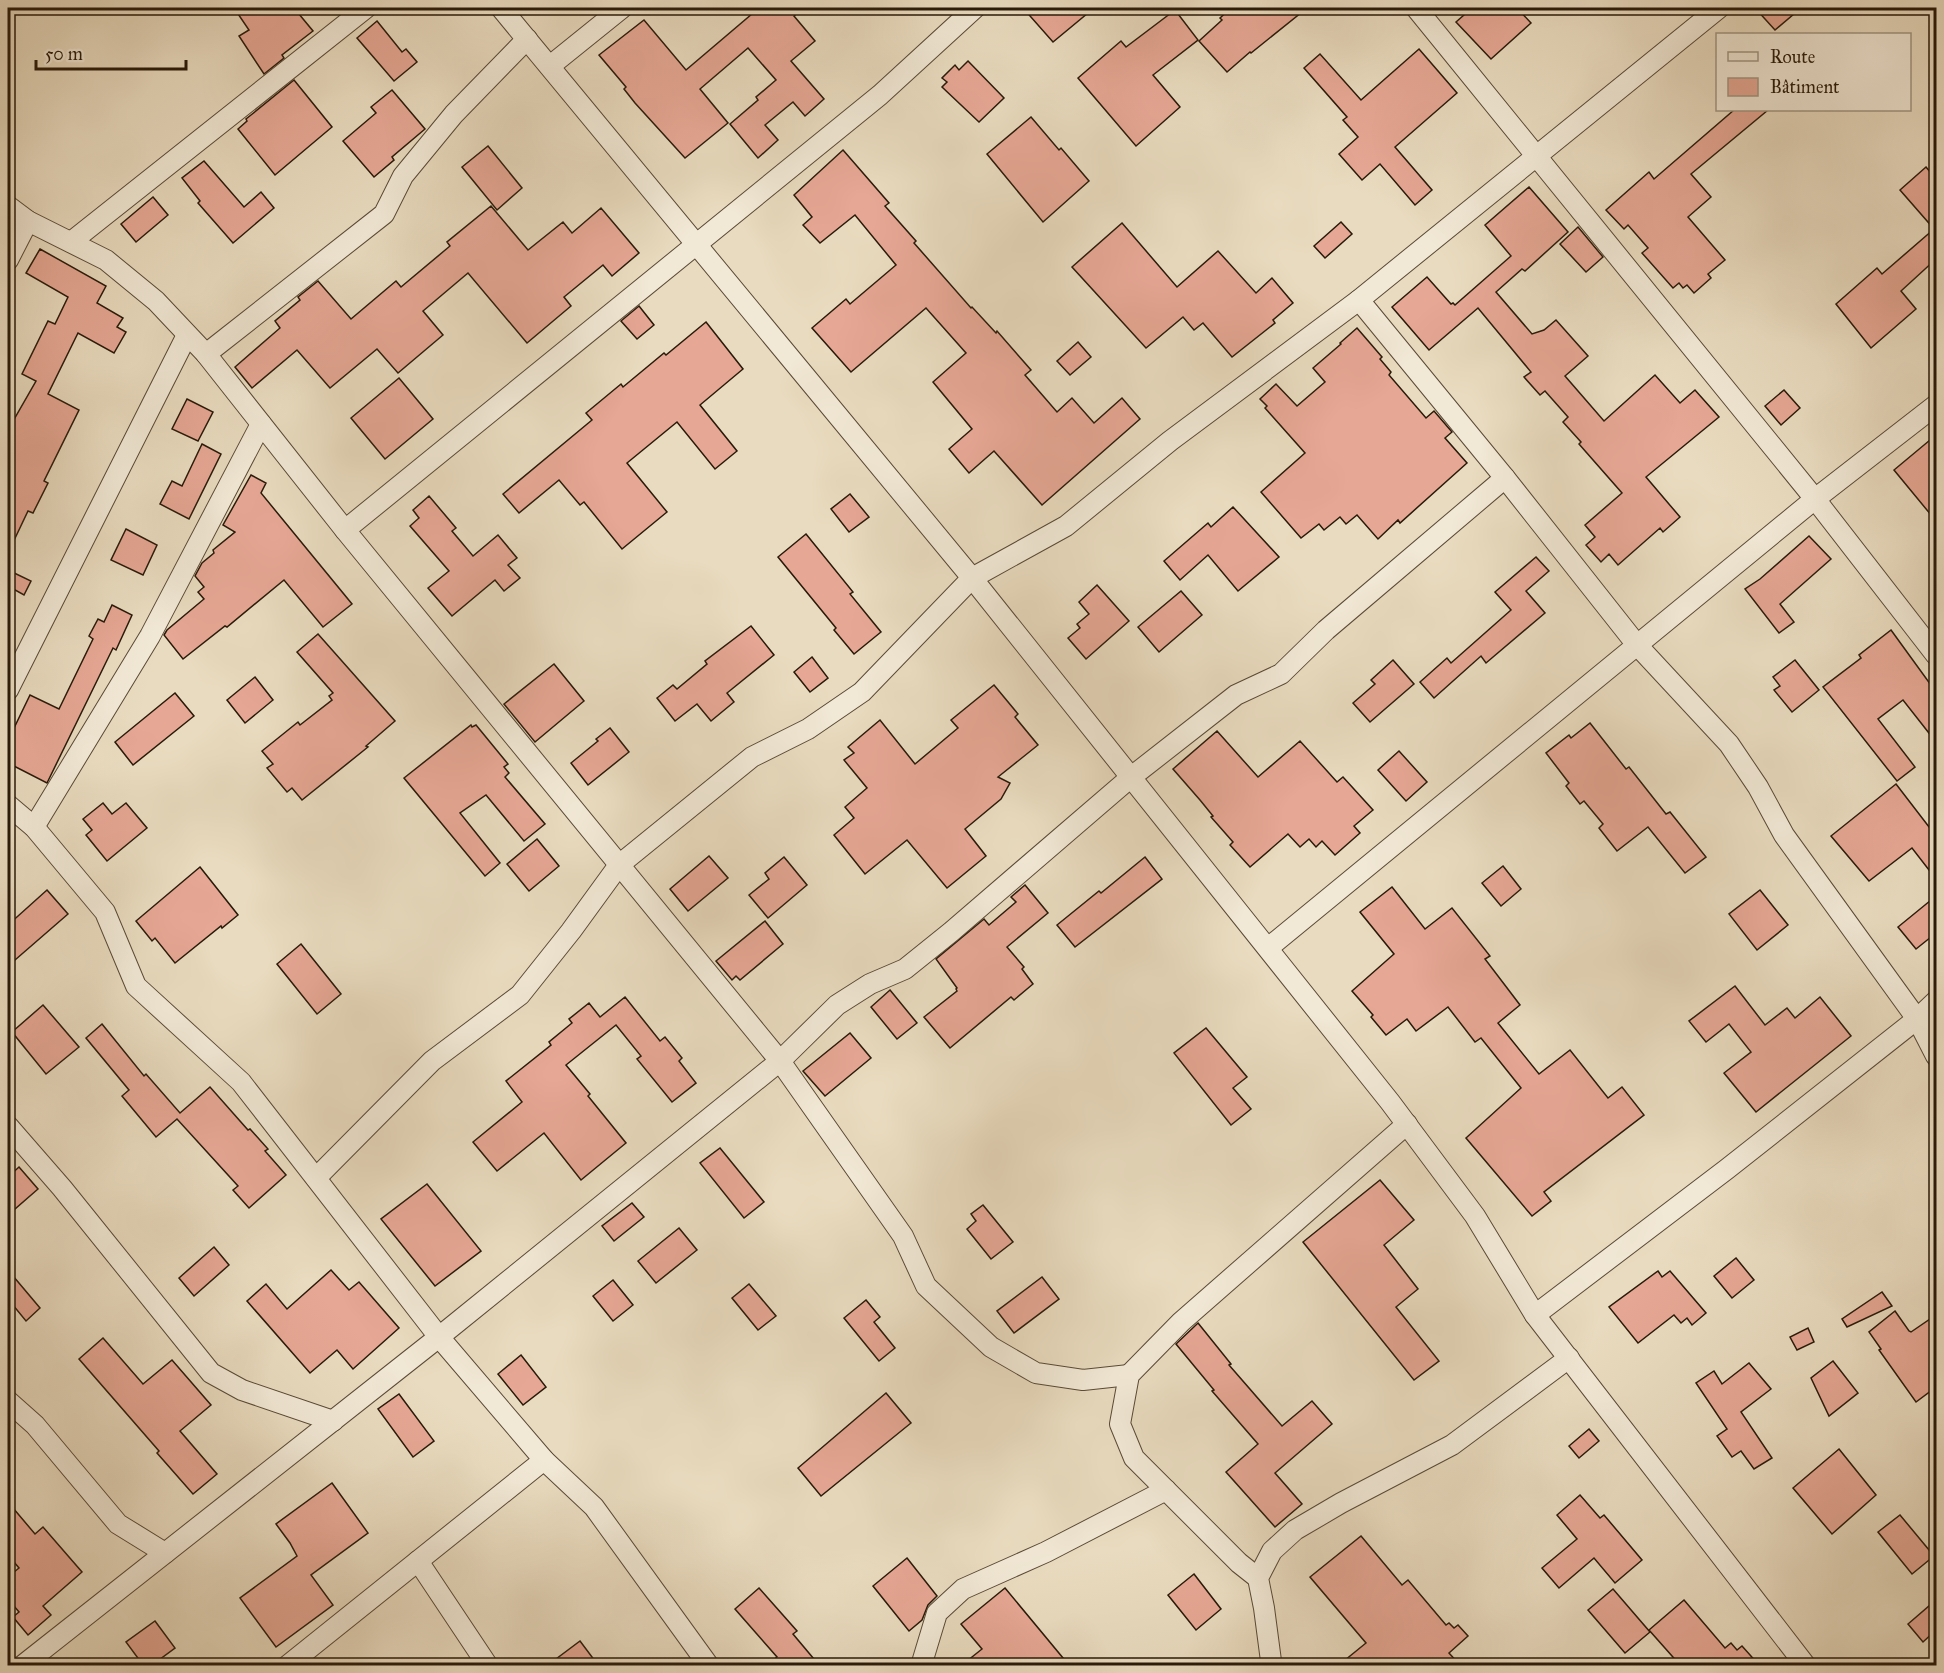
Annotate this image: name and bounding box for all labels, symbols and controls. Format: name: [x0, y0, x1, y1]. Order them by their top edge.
scale bar: [36, 33, 186, 71]
legend: [1716, 33, 1911, 111]
text: 50 m: [45, 43, 83, 65]
text: Route: [1770, 46, 1815, 68]
text: Bâtiment: [1770, 76, 1840, 98]

